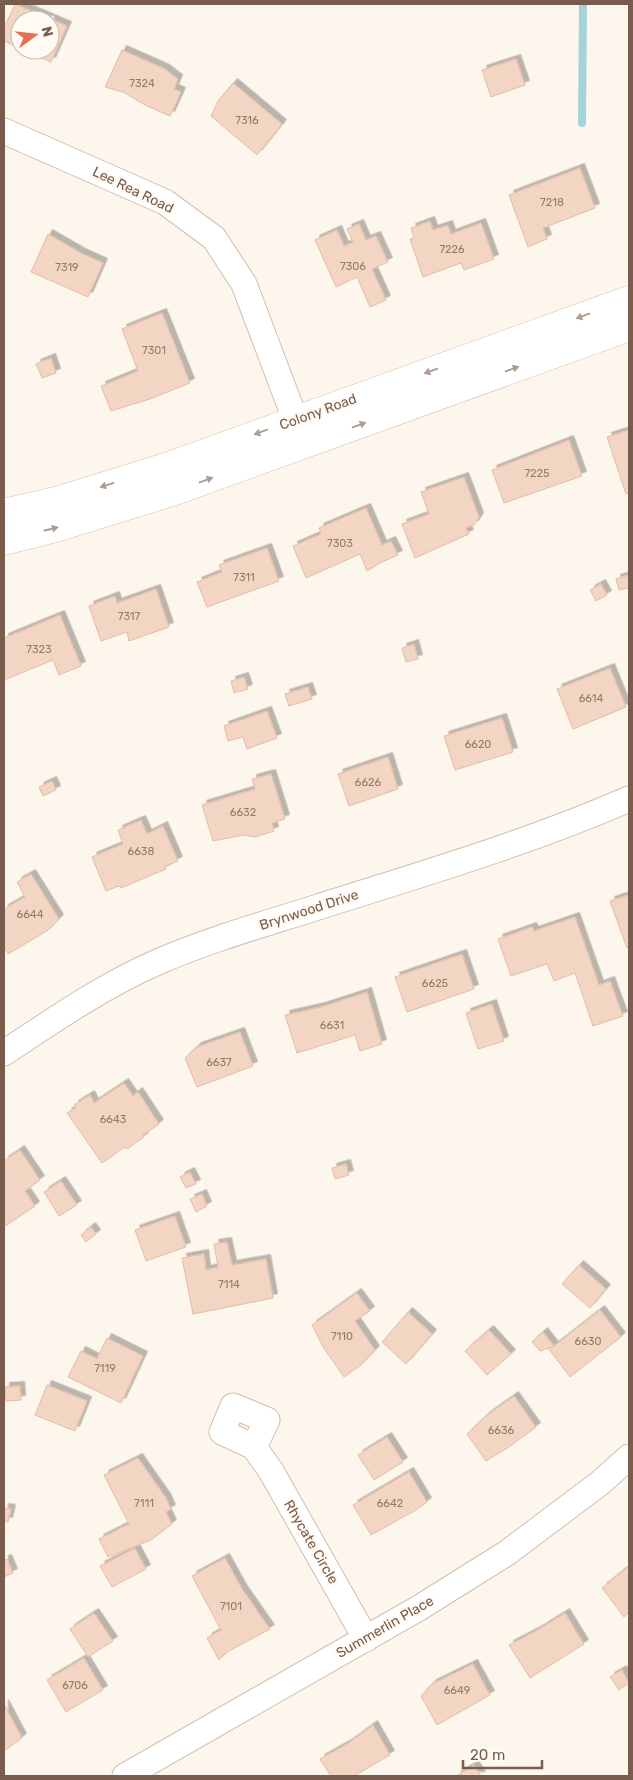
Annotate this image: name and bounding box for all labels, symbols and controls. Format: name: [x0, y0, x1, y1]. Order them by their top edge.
north arrow: [10, 10, 60, 60]
text: N: [38, 25, 57, 39]
house number: 7324: [129, 77, 155, 90]
house number: 7316: [235, 114, 259, 127]
street label: Lee Rea Road: [90, 163, 176, 217]
house number: 7218: [540, 196, 564, 209]
house number: 7226: [439, 243, 465, 256]
house number: 7306: [340, 260, 366, 273]
house number: 7319: [55, 261, 79, 274]
one-way arrow: [576, 313, 591, 320]
house number: 7301: [142, 344, 166, 357]
one-way arrow: [504, 365, 519, 372]
one-way arrow: [423, 368, 438, 376]
street label: Colony Road: [277, 390, 359, 434]
one-way arrow: [352, 421, 367, 429]
one-way arrow: [253, 428, 268, 436]
house number: 7225: [524, 467, 550, 480]
one-way arrow: [199, 476, 214, 484]
one-way arrow: [100, 481, 115, 489]
one-way arrow: [44, 525, 59, 533]
house number: 7303: [327, 537, 353, 550]
house number: 7311: [233, 571, 255, 584]
house number: 7317: [118, 610, 141, 623]
house number: 7323: [26, 643, 52, 656]
house number: 6614: [579, 692, 603, 705]
house number: 6620: [465, 738, 491, 751]
house number: 6626: [355, 776, 382, 789]
house number: 6632: [230, 806, 256, 819]
house number: 6638: [128, 845, 154, 858]
street label: Brynwood Drive: [257, 886, 361, 934]
house number: 6644: [17, 908, 44, 921]
house number: 6625: [422, 977, 449, 990]
house number: 6631: [320, 1019, 344, 1032]
house number: 6637: [206, 1056, 232, 1069]
house number: 6643: [100, 1113, 127, 1126]
house number: 7114: [218, 1278, 240, 1291]
house number: 7110: [331, 1330, 353, 1343]
house number: 6630: [575, 1335, 601, 1348]
house number: 7119: [94, 1362, 116, 1375]
house number: 6636: [488, 1424, 515, 1437]
house number: 7111: [134, 1497, 154, 1510]
street label: Rhycate Circle: [280, 1497, 342, 1587]
house number: 6642: [377, 1497, 403, 1510]
street label: Summerlin Place: [333, 1592, 437, 1662]
house number: 7101: [220, 1600, 242, 1613]
house number: 6706: [62, 1679, 88, 1692]
house number: 6649: [444, 1684, 470, 1697]
scale bar: [463, 1738, 542, 1770]
text: 20 m: [470, 1746, 505, 1764]

